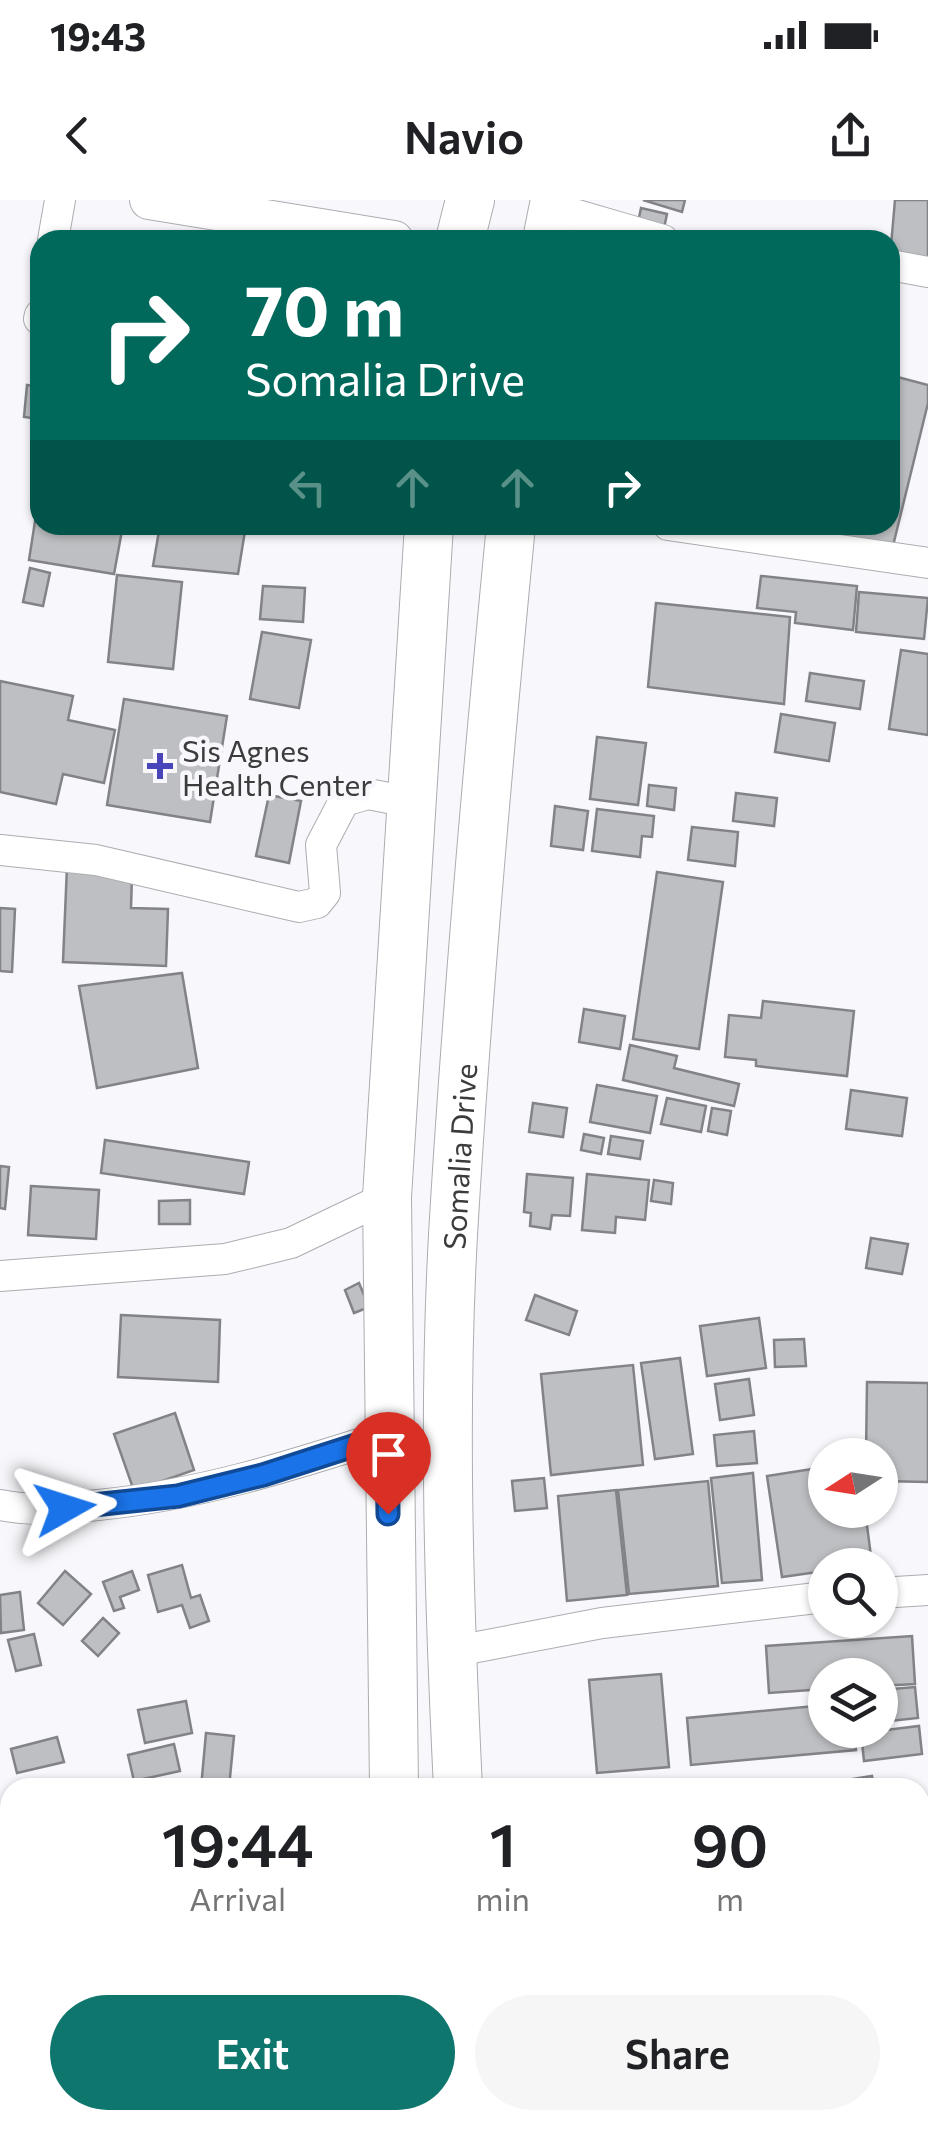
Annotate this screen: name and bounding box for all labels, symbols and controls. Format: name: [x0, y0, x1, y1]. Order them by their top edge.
text: 19:43: [50, 12, 146, 59]
icon: back: [50, 108, 105, 163]
text: Navio: [404, 108, 524, 163]
icon: share: [823, 108, 878, 163]
text: 70 m: [245, 265, 404, 350]
icon: right: [80, 270, 210, 400]
text: Somalia Drive: [245, 350, 525, 405]
icon: left: [280, 460, 335, 515]
icon: ahead: [385, 460, 440, 515]
icon: ahead: [490, 460, 545, 515]
icon: right: [595, 460, 650, 515]
place label: Sis Agnes Health Center: [182, 731, 372, 802]
marker: Sis Agnes Health Center: [147, 753, 173, 779]
street label: Somalia Drive: [434, 1062, 483, 1251]
pin: [346, 1412, 431, 1515]
icon: arrive: [361, 1427, 416, 1482]
north arrow: [808, 1438, 898, 1528]
map controls: [808, 1438, 898, 1748]
position arrow: [13, 1456, 117, 1560]
button: search: [808, 1548, 898, 1638]
button: layers: [808, 1658, 898, 1748]
text: 19:44: [162, 1806, 314, 1879]
text: 1: [489, 1806, 516, 1879]
text: 90: [692, 1806, 768, 1879]
text: Arrival: [189, 1878, 286, 1918]
text: min: [475, 1878, 530, 1918]
text: m: [716, 1878, 744, 1918]
button: Exit: [50, 1995, 455, 2110]
button: Share: [475, 1995, 880, 2110]

